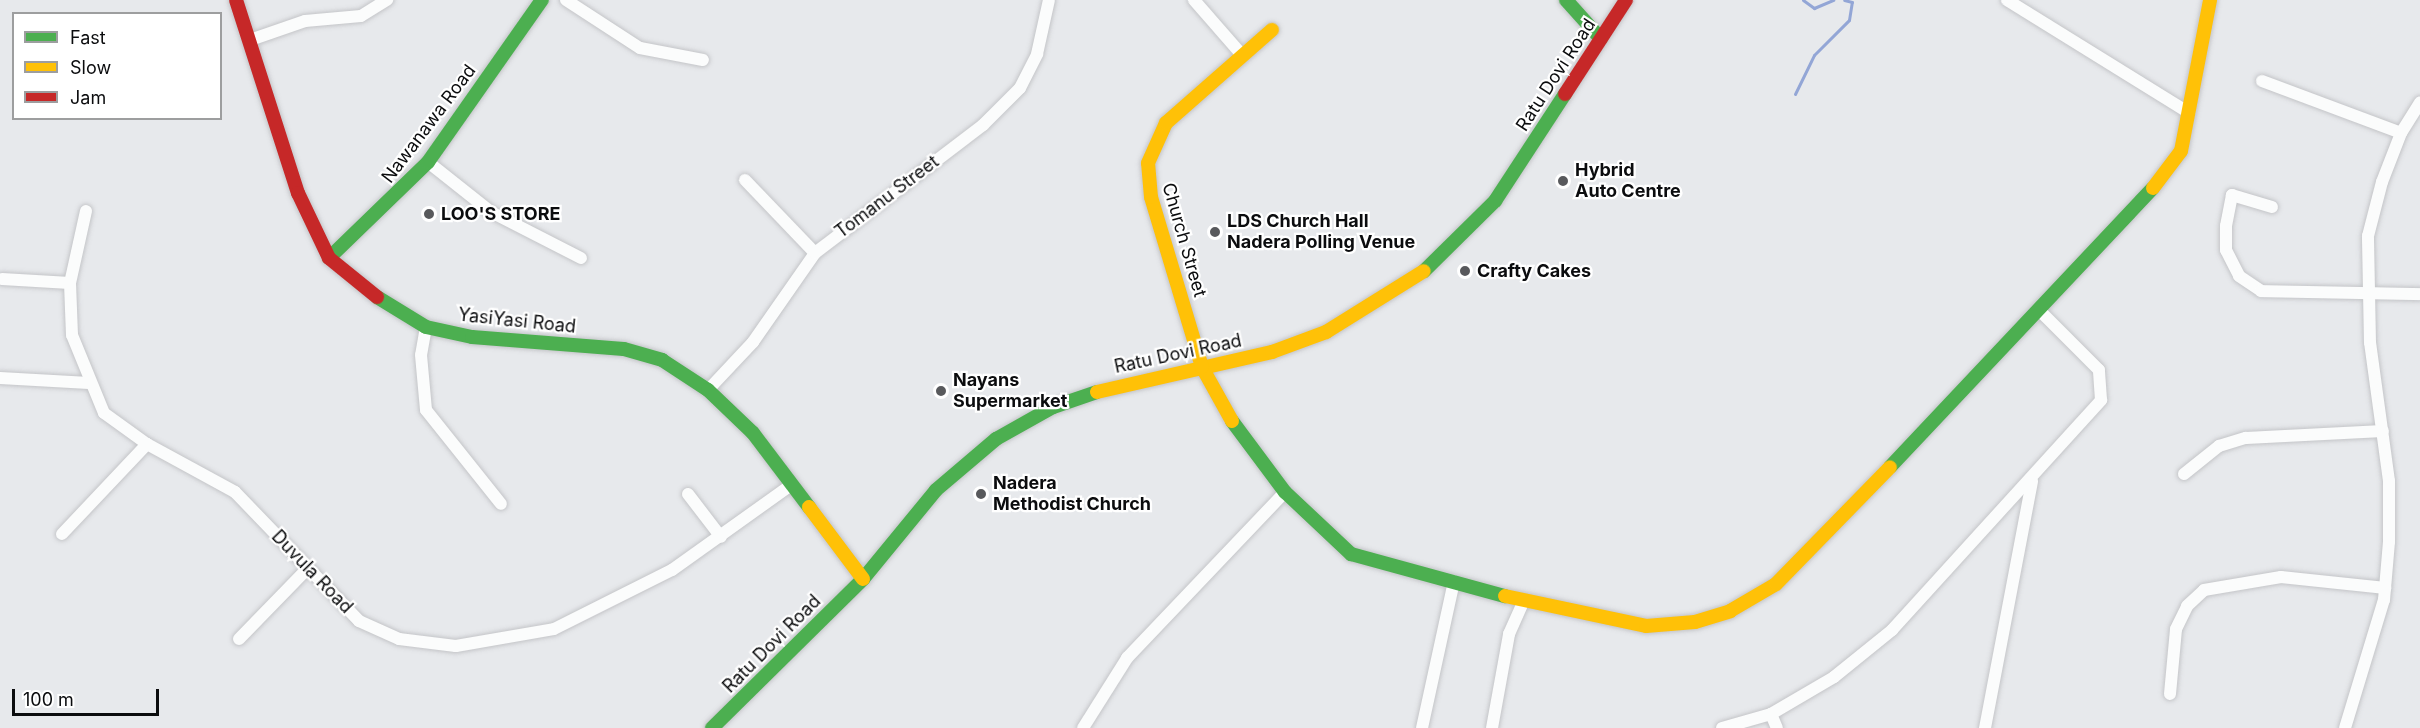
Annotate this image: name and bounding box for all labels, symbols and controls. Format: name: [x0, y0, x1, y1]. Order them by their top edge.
legend: [12, 12, 222, 120]
street label: Ratu Dovi Road: [1512, 15, 1600, 135]
text: Fast: [70, 27, 106, 48]
text: Slow: [70, 57, 111, 78]
street label: Nawanawa Road: [377, 61, 481, 187]
text: Jam: [70, 87, 106, 108]
street label: Tomanu Street: [831, 151, 943, 243]
place label: Hybrid Auto Centre: [1575, 160, 1681, 202]
marker: Hybrid Auto Centre: [1556, 174, 1570, 188]
street label: Church Street: [1157, 180, 1211, 300]
place label: LOO'S STORE: [441, 203, 560, 225]
marker: LOO'S STORE: [422, 207, 436, 221]
place label: LDS Church Hall Nadera Polling Venue: [1227, 211, 1415, 254]
marker: LDS Church Hall Nadera Polling Venue: [1208, 225, 1222, 239]
place label: Crafty Cakes: [1477, 260, 1591, 282]
marker: Crafty Cakes: [1458, 264, 1472, 278]
street label: YasiYasi Road: [457, 304, 577, 338]
street label: Ratu Dovi Road: [1112, 330, 1244, 378]
place label: Nayans Supermarket: [953, 370, 1067, 412]
marker: Nayans Supermarket: [934, 384, 948, 398]
place label: Nadera Methodist Church: [993, 473, 1151, 516]
marker: Nadera Methodist Church: [974, 487, 988, 501]
street label: Duvula Road: [267, 526, 357, 618]
street label: Ratu Dovi Road: [719, 591, 825, 697]
scale bar: [15, 677, 162, 715]
text: 100 m: [23, 689, 74, 710]

